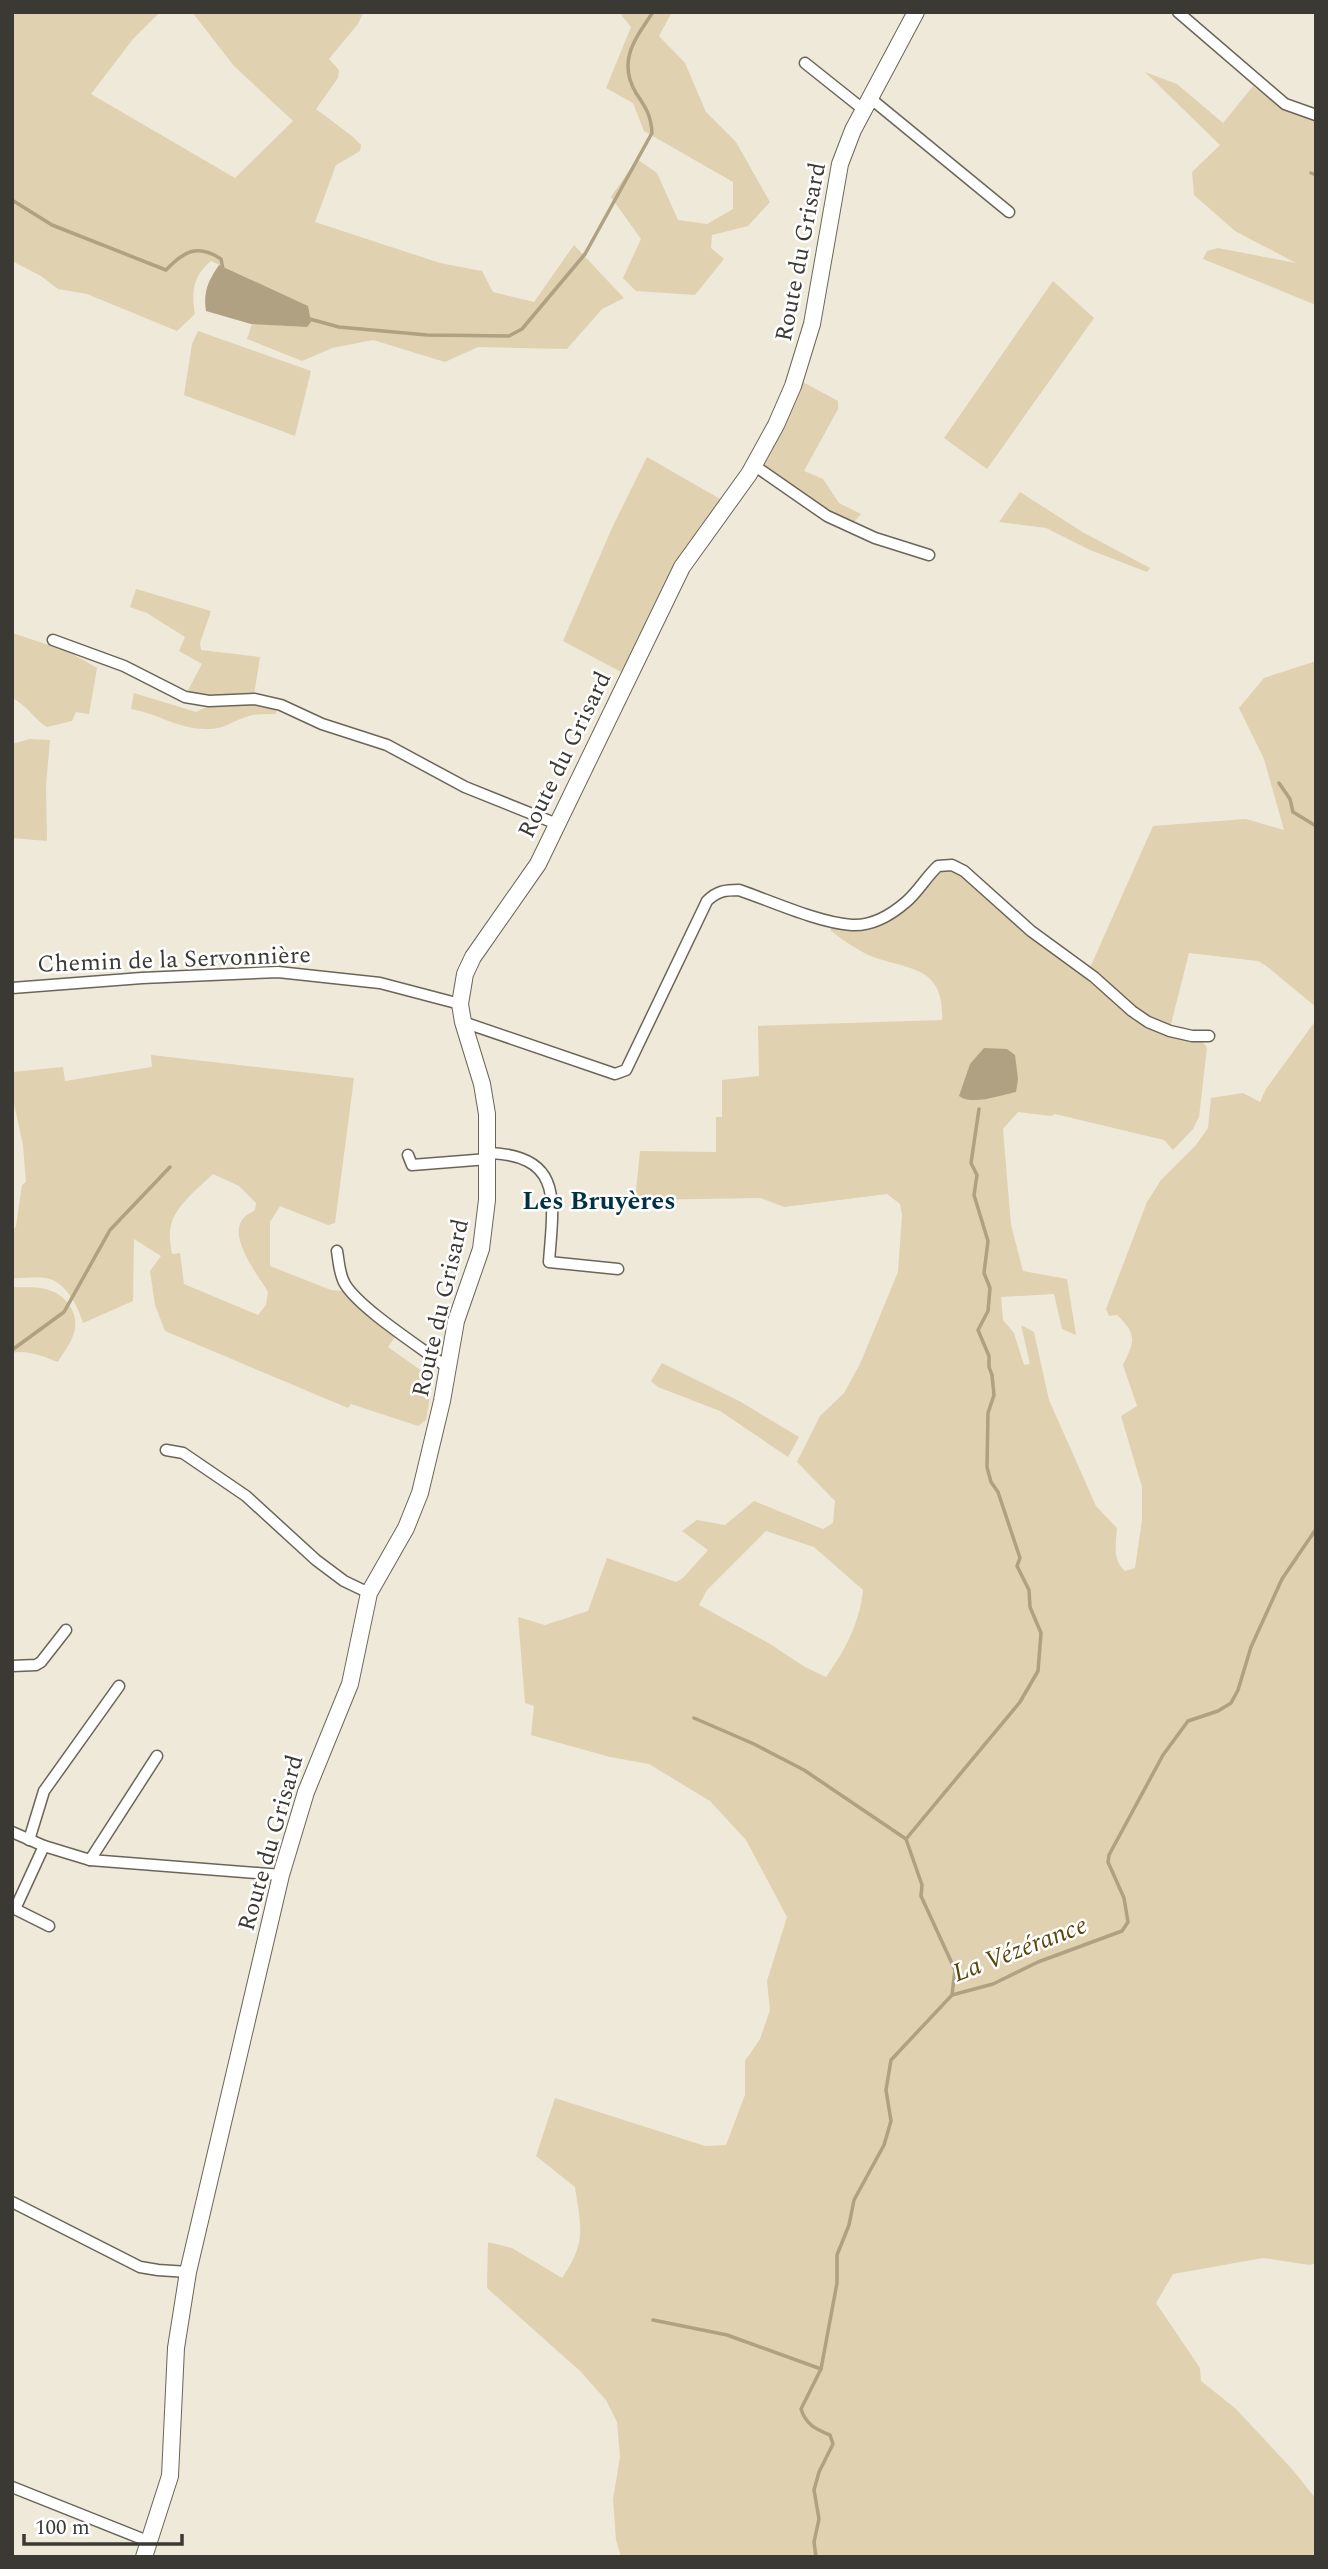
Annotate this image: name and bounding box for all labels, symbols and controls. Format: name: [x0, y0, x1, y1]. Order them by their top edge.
street label: Route du Grisard: [766, 159, 836, 345]
street label: Route du Grisard: [509, 665, 621, 845]
street label: Chemin de la Servonnière: [37, 937, 311, 983]
district label: Les Bruyères: [522, 1181, 676, 1221]
street label: Route du Grisard: [403, 1215, 479, 1401]
street label: Route du Grisard: [229, 1751, 313, 1935]
water label: La Vézérance: [947, 1905, 1093, 1993]
scale bar: [24, 2502, 182, 2546]
text: 100 m: [35, 2512, 90, 2544]

